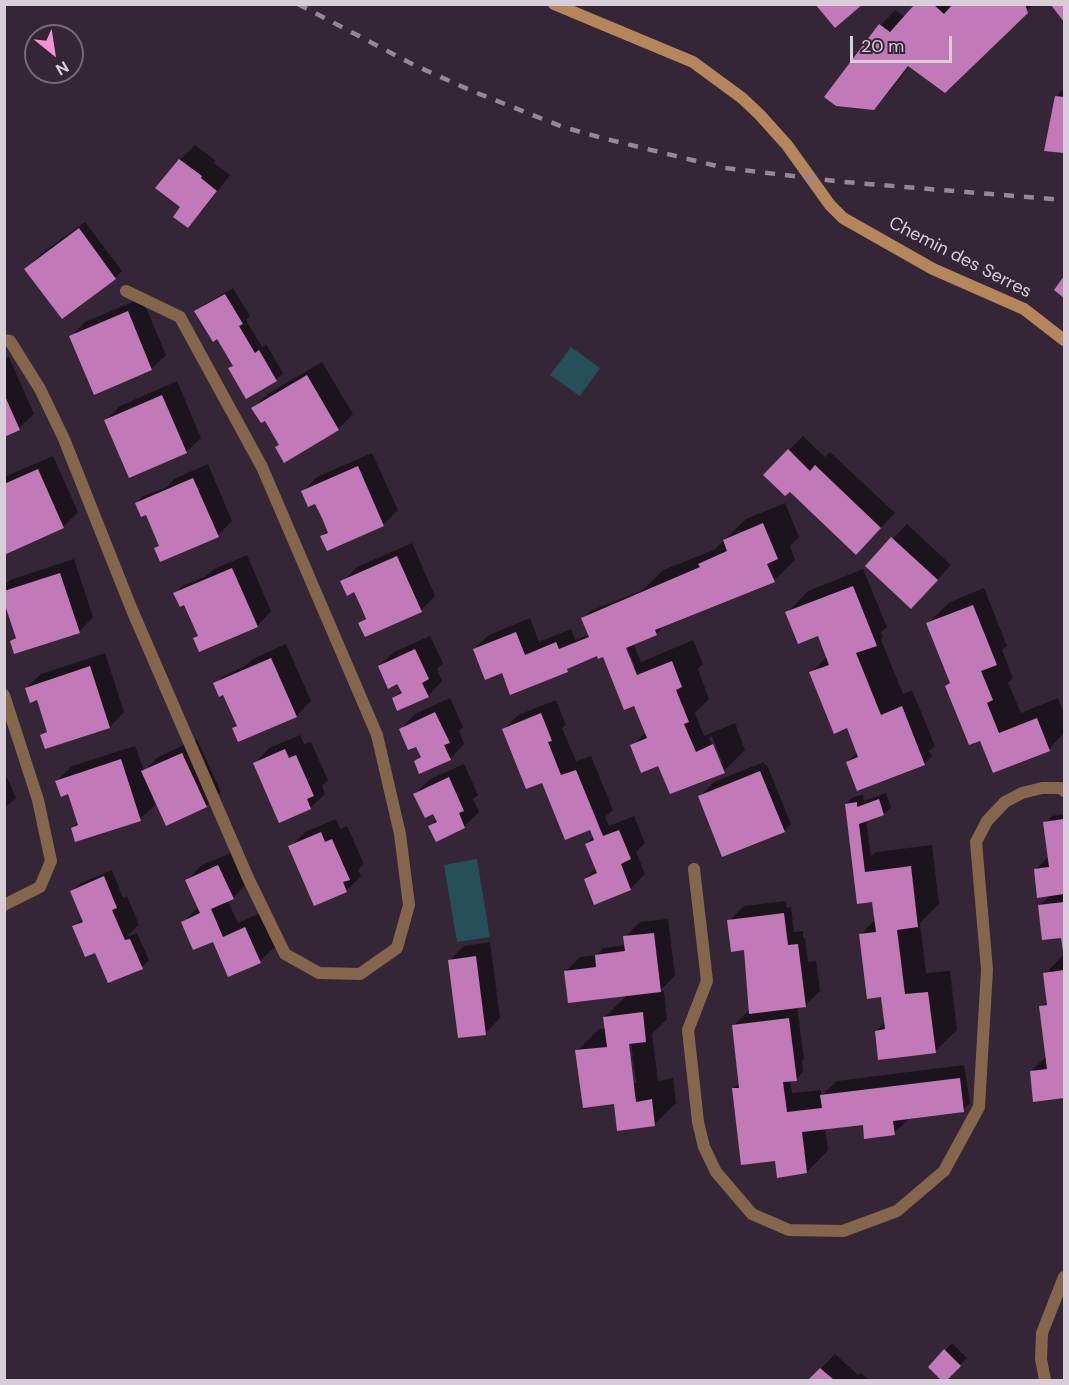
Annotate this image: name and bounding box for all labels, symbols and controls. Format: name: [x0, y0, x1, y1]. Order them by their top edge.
north arrow: [24, 24, 84, 84]
scale bar: [853, 24, 955, 62]
text: 20 m: [861, 34, 904, 58]
text: N: [52, 56, 73, 80]
street label: Chemin des Serres: [885, 213, 1035, 303]

